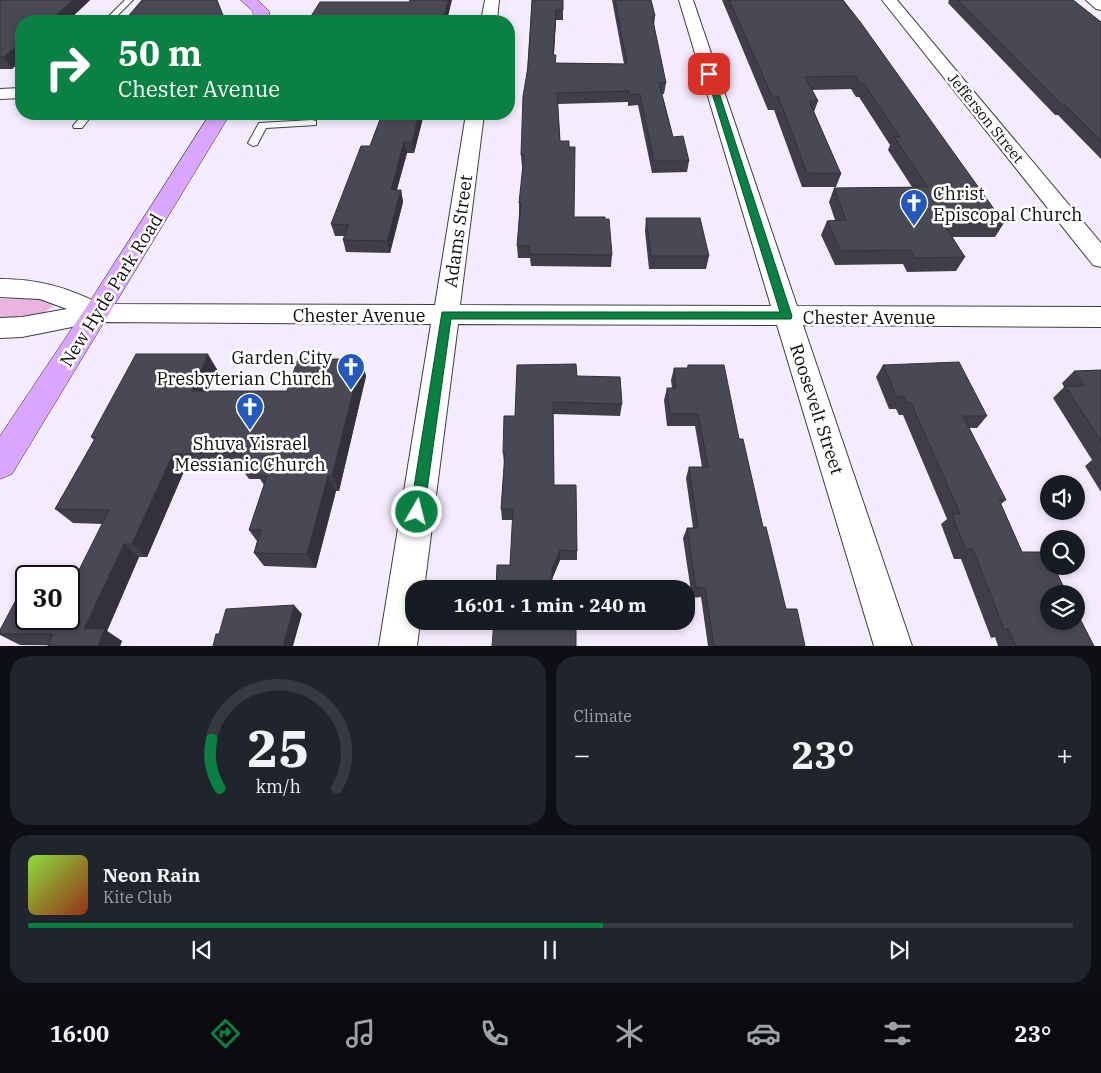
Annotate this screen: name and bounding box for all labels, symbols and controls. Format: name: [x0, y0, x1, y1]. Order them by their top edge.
text: 50 m: [118, 30, 202, 76]
icon: right: [35, 35, 100, 100]
pin: [688, 53, 730, 95]
icon: arrive: [695, 60, 723, 88]
street label: Jefferson Street: [944, 69, 1028, 167]
text: Chester Avenue: [118, 74, 280, 103]
street label: Adams Street: [439, 173, 477, 289]
place label: Christ Episcopal Church: [933, 182, 1082, 226]
church icon: Christ Episcopal Church: [899, 188, 929, 227]
street label: New Hyde Park Road: [54, 209, 168, 371]
street label: Chester Avenue: [293, 304, 425, 327]
street label: Chester Avenue: [803, 306, 935, 329]
street label: Roosevelt Street: [785, 341, 849, 477]
place label: Garden City Presbyterian Church: [157, 346, 332, 390]
church icon: Garden City Presbyterian Church: [336, 352, 366, 391]
church icon: Shuva Yisrael Messianic Church: [235, 392, 265, 431]
place label: Shuva Yisrael Messianic Church: [174, 432, 326, 476]
map controls: [1040, 475, 1085, 630]
button: sound: [1040, 475, 1085, 520]
position arrow: [390, 485, 442, 537]
button: search: [1040, 530, 1085, 575]
speed limit sign: 30: [15, 565, 80, 630]
button: layers: [1040, 585, 1085, 630]
text: 16:01 · 1 min · 240 m: [454, 593, 646, 617]
text: Climate: [574, 706, 632, 726]
text: 25: [247, 714, 309, 781]
text: 23°: [792, 730, 855, 779]
text: −: [574, 736, 590, 773]
text: +: [1056, 736, 1073, 773]
text: km/h: [255, 775, 300, 798]
text: Neon Rain: [103, 863, 200, 887]
text: Kite Club: [103, 887, 172, 907]
icon: previous: [188, 936, 216, 964]
icon: pause: [536, 936, 564, 964]
icon: next: [885, 936, 913, 964]
icon: directions: [208, 1016, 243, 1051]
icon: music: [343, 1016, 378, 1051]
icon: phone: [477, 1016, 512, 1051]
icon: climate: [612, 1016, 647, 1051]
icon: car: [746, 1016, 781, 1051]
icon: filters: [880, 1016, 915, 1051]
text: 16:00: [50, 1019, 109, 1048]
text: 23°: [1015, 1019, 1051, 1048]

